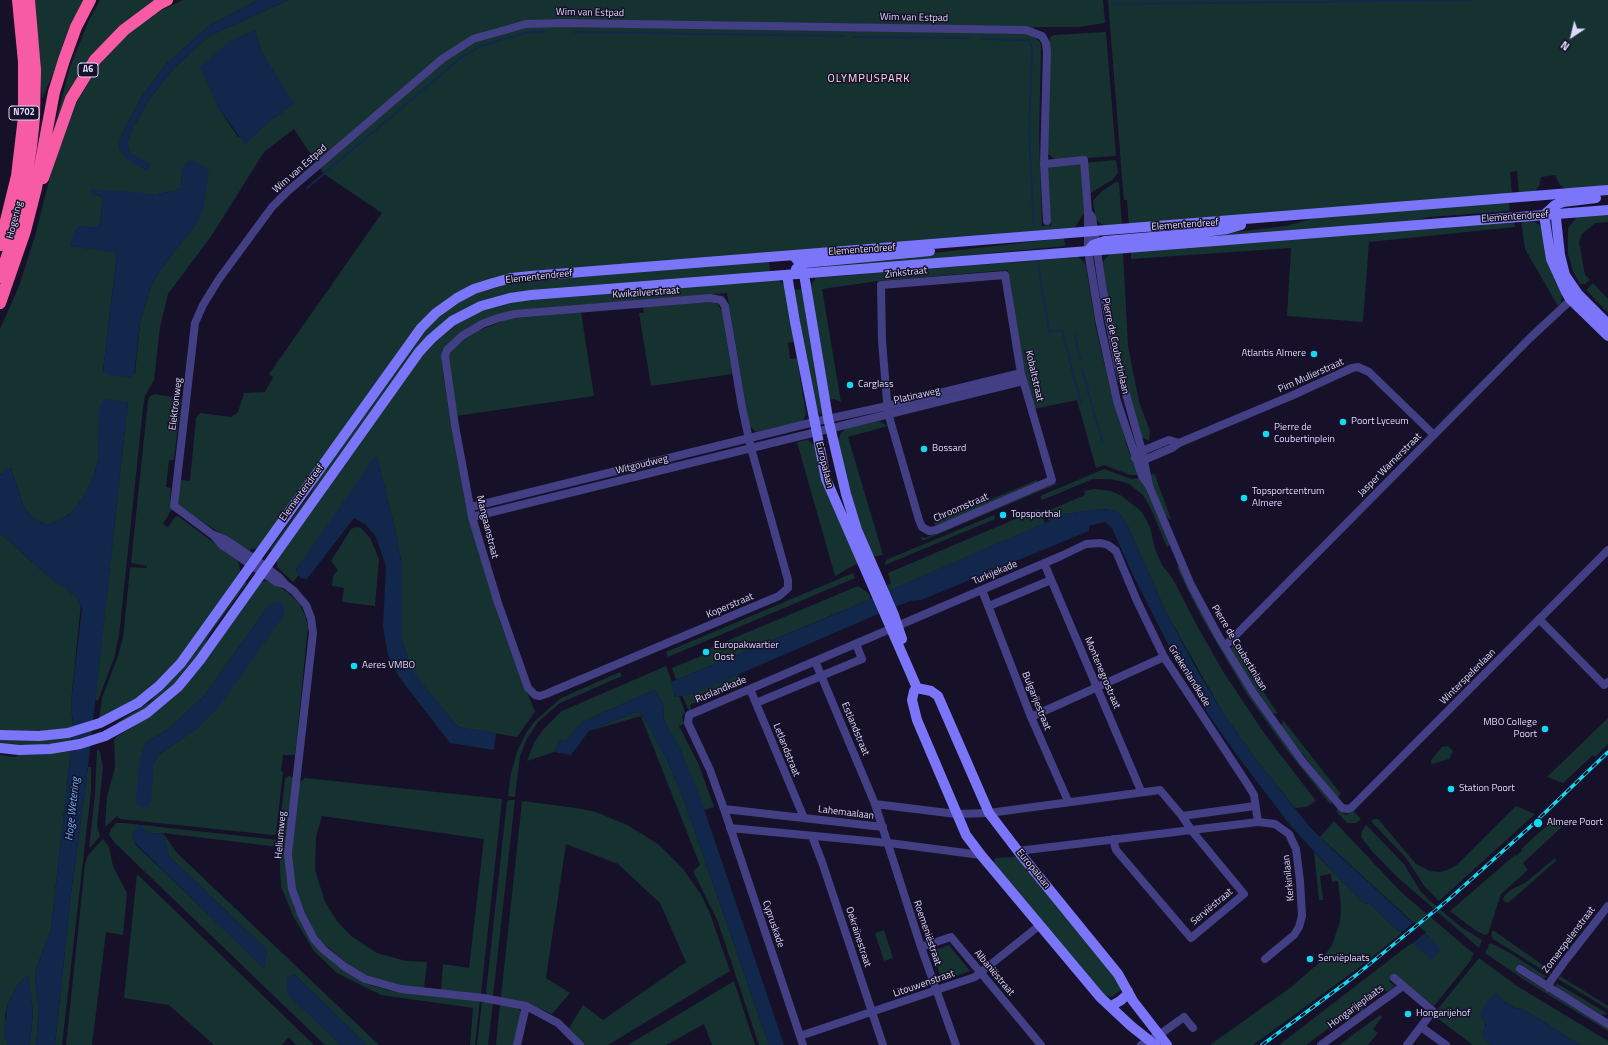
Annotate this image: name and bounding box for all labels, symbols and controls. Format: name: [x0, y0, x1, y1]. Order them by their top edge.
street label: Wim van Estpad: [556, 6, 624, 20]
street label: Wim van Estpad: [880, 11, 948, 25]
north arrow: [1552, 16, 1592, 56]
text: N: [1557, 37, 1573, 55]
road number: A6: [78, 63, 98, 77]
district label: OLYMPUSPARK: [827, 72, 911, 86]
road number: N702: [9, 106, 39, 120]
street label: Wim van Estpad: [270, 142, 330, 196]
street label: Hogering: [4, 200, 26, 240]
street label: Elementendreef: [1481, 209, 1549, 225]
street label: Elementendreef: [1151, 217, 1219, 233]
street label: Elementendreef: [828, 242, 896, 258]
street label: Zinkstraat: [884, 265, 928, 281]
street label: Elementendreef: [505, 267, 573, 287]
street label: Kwikzilverstraat: [612, 285, 680, 301]
street label: Pierre de Coubertinlaan: [1099, 297, 1131, 395]
place label: Atlantis Almere: [1241, 348, 1306, 360]
street label: Kobaltstraat: [1022, 349, 1046, 403]
marker: Atlantis Almere: [1309, 349, 1319, 359]
street label: Pim Mulierstraat: [1276, 356, 1346, 396]
street label: Elektronweg: [167, 377, 185, 431]
place label: Carglass: [858, 379, 894, 391]
marker: Carglass: [845, 380, 855, 390]
street label: Platinaweg: [893, 385, 941, 407]
place label: Poort Lyceum: [1351, 416, 1409, 428]
marker: Poort Lyceum: [1338, 417, 1348, 427]
place label: Pierre de Coubertinplein: [1274, 422, 1335, 446]
marker: Pierre de Coubertinplein: [1261, 429, 1271, 439]
street label: Jasper Warnerstraat: [1356, 431, 1424, 499]
street label: Europalaan: [812, 441, 836, 489]
place label: Bossard: [932, 443, 966, 455]
marker: Bossard: [919, 444, 929, 454]
street label: Witgoudweg: [615, 453, 669, 477]
street label: Elementendreef: [277, 462, 327, 524]
place label: Topsportcentrum Almere: [1252, 486, 1324, 510]
street label: Chroomstraat: [932, 491, 990, 525]
marker: Topsportcentrum Almere: [1239, 493, 1249, 503]
street label: Mangaanstraat: [473, 494, 501, 560]
place label: Topsporthal: [1011, 509, 1061, 521]
marker: Topsporthal: [998, 510, 1008, 520]
street label: Turkijekade: [971, 558, 1019, 588]
street label: Koperstraat: [705, 591, 755, 621]
street label: Pierre de Coubertinlaan: [1209, 603, 1269, 693]
street label: Montenegrostraat: [1081, 635, 1123, 711]
place label: Europakwartier Oost: [714, 640, 779, 664]
street label: Griekenlandkade: [1165, 643, 1213, 709]
marker: Europakwartier Oost: [701, 647, 711, 657]
street label: Winterspelenlaan: [1438, 647, 1498, 707]
place label: Aeres VMBO: [362, 660, 415, 672]
marker: Aeres VMBO: [349, 661, 359, 671]
street label: Bulgarijestraat: [1019, 670, 1053, 732]
street label: Ruslandkade: [694, 674, 748, 706]
street label: Estlandstraat: [838, 701, 872, 757]
place label: MBO College Poort: [1483, 717, 1537, 740]
street label: Letlandstraat: [770, 722, 802, 778]
marker: MBO College Poort: [1540, 724, 1550, 734]
water label: Hoge Wetering: [63, 777, 83, 841]
place label: Station Poort: [1459, 783, 1515, 795]
marker: Station Poort: [1446, 784, 1456, 794]
street label: Lahemaalaan: [817, 804, 875, 822]
street label: Heliumweg: [273, 811, 289, 859]
marker: Almere Poort: [1532, 817, 1544, 829]
place label: Almere Poort: [1547, 817, 1603, 829]
street label: Europalaan: [1013, 847, 1053, 891]
street label: Kerkinilaan: [1281, 854, 1297, 902]
street label: Serviëstraat: [1189, 886, 1235, 928]
street label: Cypruskade: [759, 899, 787, 949]
street label: Roemeniëstraat: [910, 899, 944, 967]
street label: Zomerspelenstraat: [1540, 904, 1598, 976]
street label: Oekraïnestraat: [843, 905, 873, 969]
street label: Albaniëstraat: [971, 948, 1017, 998]
place label: Serviëplaats: [1318, 953, 1370, 965]
marker: Serviëplaats: [1305, 954, 1315, 964]
street label: Litouwenstraat: [892, 968, 956, 1000]
street label: Hongarijeplaats: [1326, 983, 1386, 1031]
place label: Hongarijehof: [1416, 1008, 1470, 1020]
marker: Hongarijehof: [1403, 1009, 1413, 1019]

